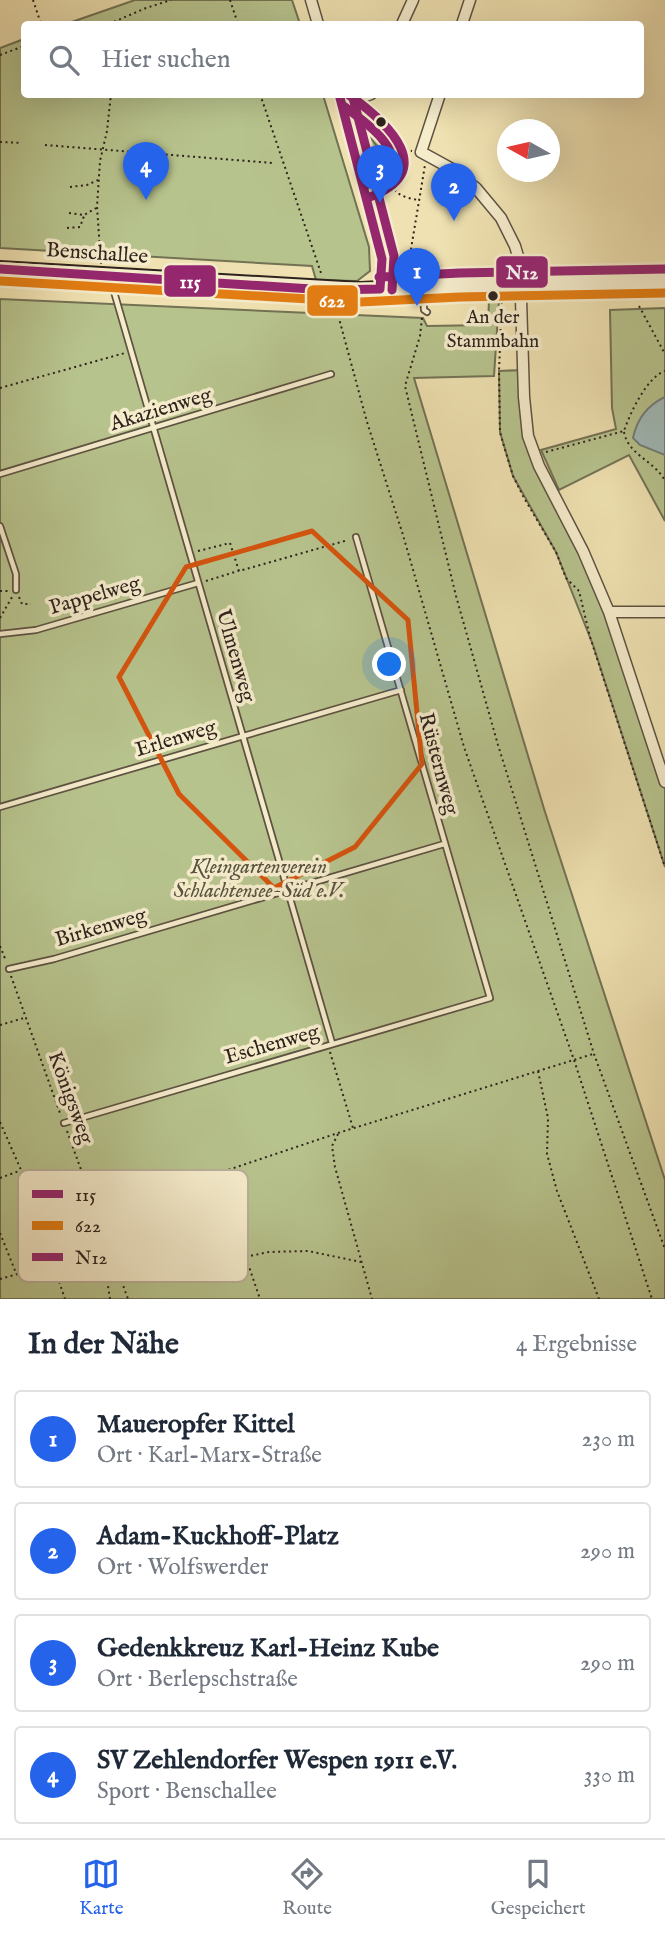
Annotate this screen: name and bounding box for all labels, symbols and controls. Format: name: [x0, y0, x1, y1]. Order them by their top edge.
search box: [21, 21, 644, 98]
icon: search: [45, 41, 83, 79]
text: Hier suchen: [101, 43, 231, 76]
unlabelled marker: [374, 115, 388, 129]
north arrow: [497, 119, 560, 182]
pin: 4: [123, 142, 169, 200]
pin: 3: [357, 145, 403, 203]
pin: 2: [431, 163, 477, 221]
street label: Benschallee: [45, 237, 149, 271]
pin: 1: [394, 248, 440, 306]
line badge: N12: [495, 255, 549, 289]
text: N12: [505, 262, 538, 286]
line badge: 115: [163, 264, 217, 298]
text: 115: [179, 271, 201, 295]
line badge: 622: [306, 284, 359, 317]
marker: An der Stammbahn: [486, 289, 500, 303]
text: 622: [319, 290, 345, 314]
place label: An der Stammbahn: [447, 306, 539, 354]
street label: Akazienweg: [106, 382, 216, 439]
street label: Pappelweg: [46, 570, 144, 622]
street label: Ulmenweg: [209, 607, 261, 706]
your location: [372, 647, 406, 681]
street label: Rüsternweg: [411, 710, 465, 818]
street label: Erlenweg: [132, 714, 220, 764]
park label: Kleingartenverein Schlachtensee-Süd e.V.: [173, 854, 346, 905]
street label: Birkenweg: [52, 902, 150, 954]
street label: Eschenweg: [221, 1018, 323, 1071]
street label: Königsweg: [41, 1048, 99, 1149]
legend: [18, 1170, 248, 1282]
text: 115: [75, 1184, 96, 1208]
text: 622: [75, 1215, 101, 1239]
text: N12: [75, 1247, 108, 1271]
text: In der Nähe: [28, 1326, 179, 1364]
text: 4 Ergebnisse: [516, 1330, 637, 1359]
text: Maueropfer Kittel: [97, 1408, 295, 1441]
text: 1: [49, 1425, 57, 1454]
text: 230 m: [582, 1425, 635, 1454]
text: Ort · Karl-Marx-Straße: [97, 1441, 322, 1470]
text: Adam-Kuckhoff-Platz: [97, 1520, 339, 1553]
text: 2: [48, 1537, 58, 1566]
text: 290 m: [580, 1537, 635, 1566]
text: Ort · Wolfswerder: [97, 1553, 269, 1582]
text: Gedenkkreuz Karl-Heinz Kube: [97, 1632, 439, 1665]
text: 3: [49, 1649, 57, 1678]
text: 290 m: [580, 1649, 635, 1678]
text: Ort · Berlepschstraße: [97, 1665, 298, 1694]
text: SV Zehlendorfer Wespen 1911 e.V.: [97, 1744, 457, 1777]
text: 4: [47, 1761, 59, 1790]
text: 330 m: [584, 1761, 635, 1790]
text: Sport · Benschallee: [97, 1777, 277, 1806]
tab: Karte: [79, 1855, 124, 1921]
tab: Route: [282, 1855, 332, 1921]
tab: Gespeichert: [491, 1855, 586, 1921]

